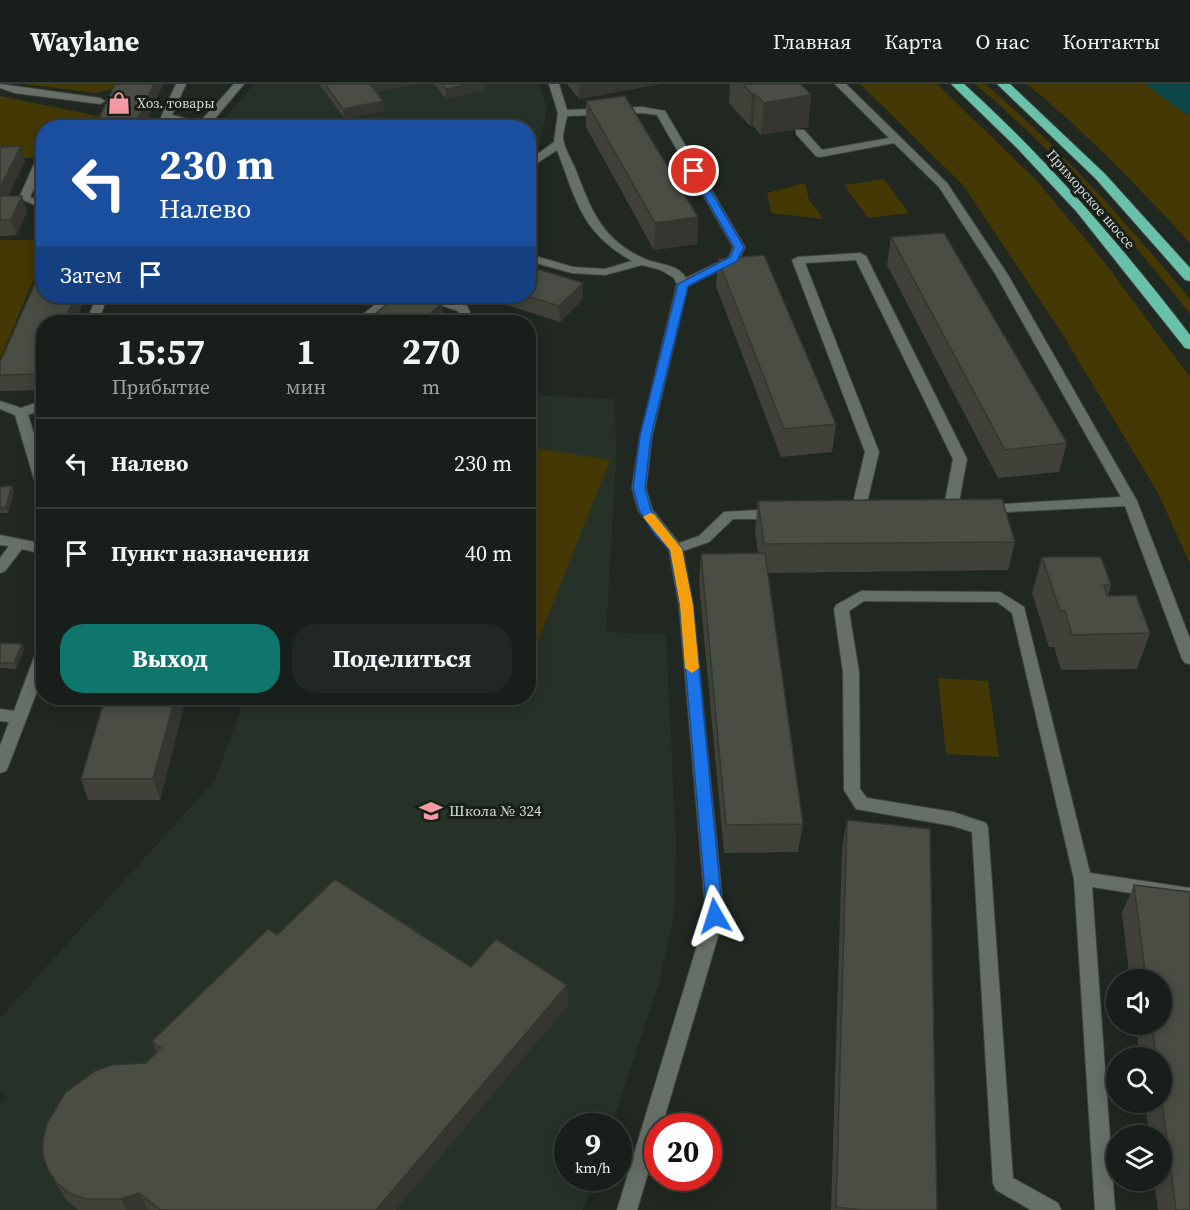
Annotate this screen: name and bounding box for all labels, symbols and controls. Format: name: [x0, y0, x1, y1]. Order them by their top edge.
text: Waylane: [30, 22, 139, 60]
text: Главная: [773, 27, 851, 56]
text: Карта: [884, 27, 942, 56]
text: О нас: [975, 27, 1029, 56]
text: Контакты: [1062, 27, 1160, 56]
shop icon: Хоз. товары: [106, 90, 132, 116]
place label: Хоз. товары: [137, 93, 215, 113]
text: 230 m: [159, 135, 274, 193]
icon: left: [60, 144, 138, 222]
pin: [668, 145, 719, 196]
street label: Приморское шоссе: [1042, 145, 1140, 253]
icon: arrive: [677, 154, 710, 187]
text: Налево: [159, 190, 251, 227]
icon: arrive: [134, 258, 167, 291]
text: Затем: [60, 260, 122, 290]
text: 15:57: [116, 327, 205, 376]
text: 1: [296, 327, 316, 376]
text: 270: [402, 327, 460, 376]
text: Прибытие: [112, 373, 210, 401]
text: мин: [286, 373, 326, 401]
text: m: [422, 373, 440, 401]
icon: left: [60, 447, 93, 480]
text: Налево: [111, 448, 188, 478]
text: 230 m: [454, 448, 512, 478]
icon: arrive: [60, 537, 93, 570]
text: Пункт назначения: [111, 538, 309, 568]
text: 40 m: [465, 538, 512, 568]
button: Выход: [60, 624, 280, 693]
button: Поделиться: [292, 624, 512, 693]
school or university icon: Школа № 324: [418, 798, 444, 824]
place label: Школа № 324: [449, 800, 542, 821]
position arrow: [683, 884, 747, 948]
map controls: [1106, 969, 1172, 1191]
button: sound: [1106, 969, 1172, 1035]
button: search: [1106, 1047, 1172, 1113]
speed limit sign: 20: [644, 1113, 722, 1191]
text: 9: [585, 1124, 601, 1165]
button: layers: [1106, 1125, 1172, 1191]
text: km/h: [575, 1157, 611, 1178]

